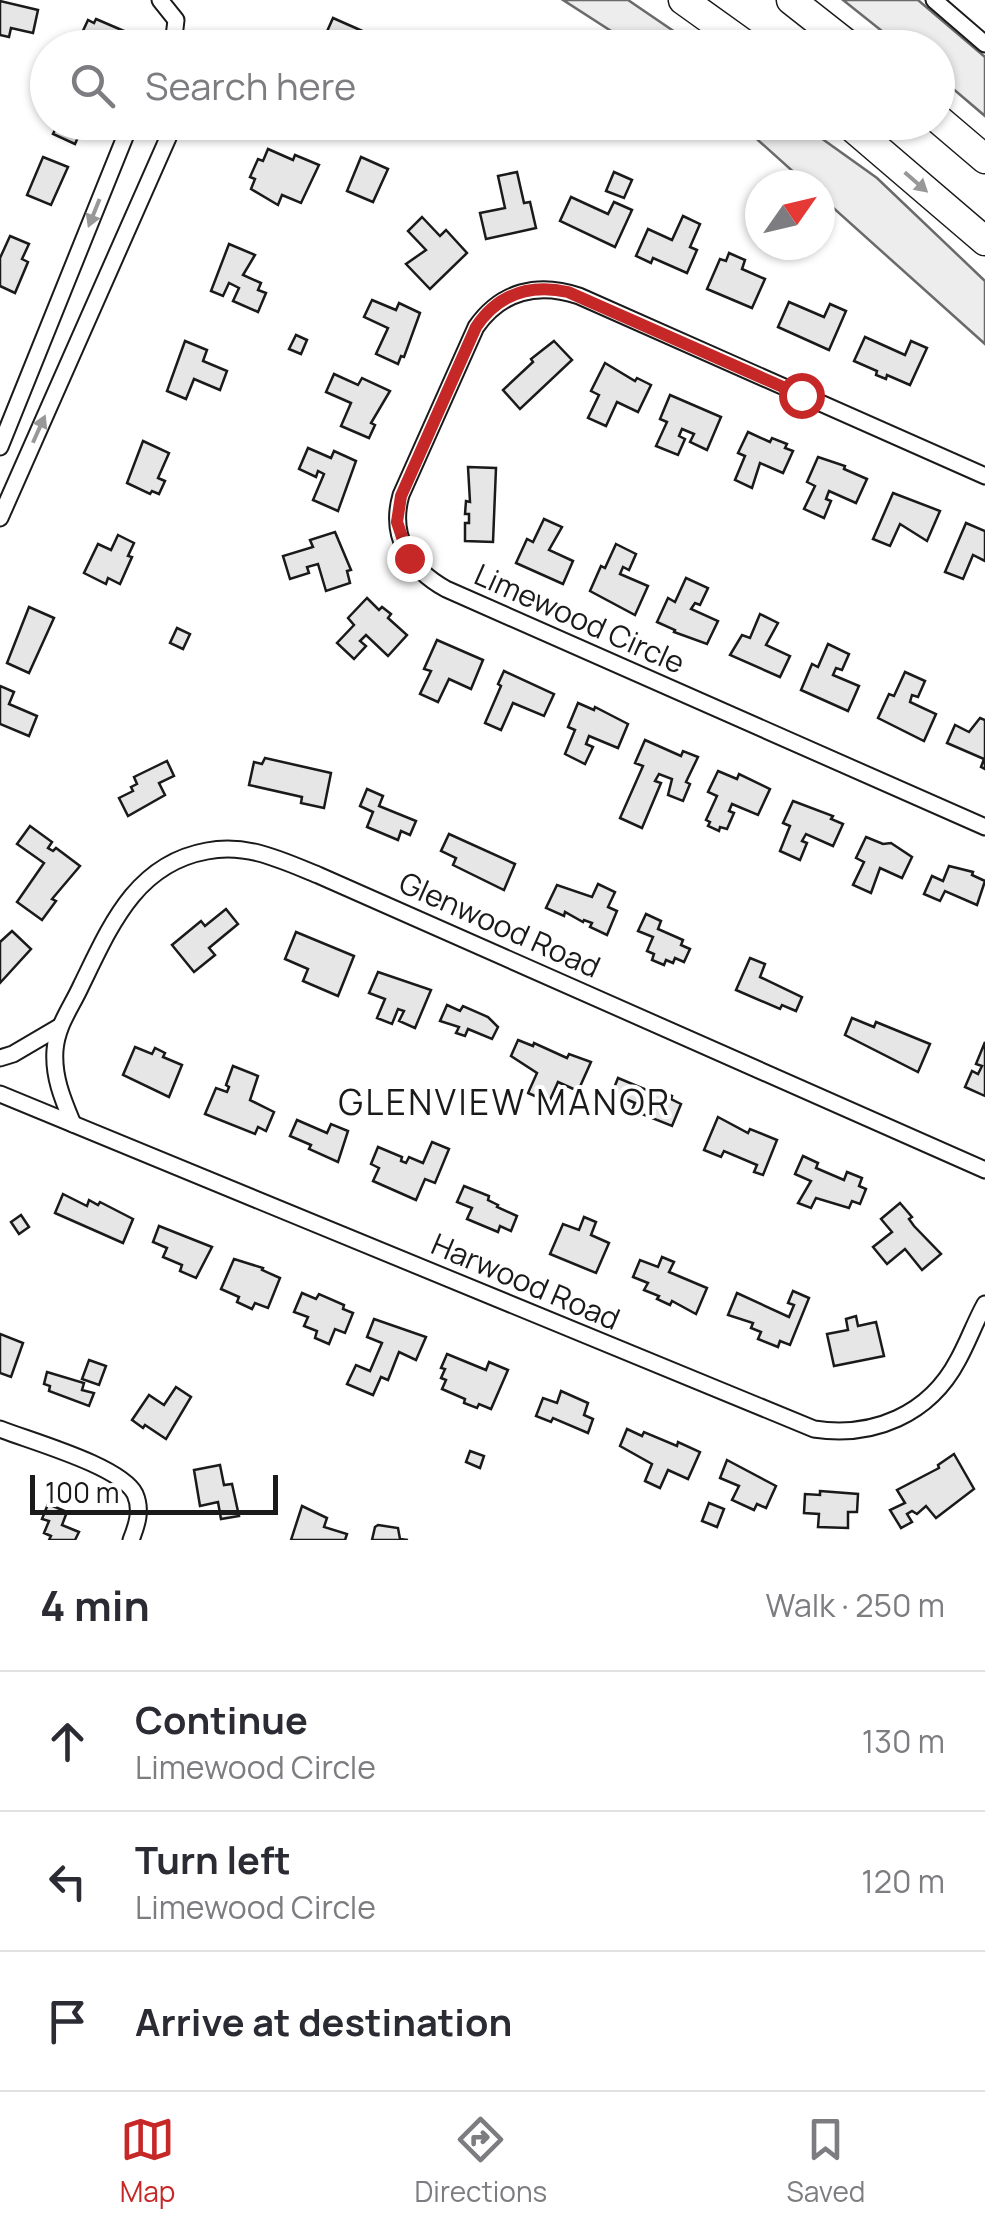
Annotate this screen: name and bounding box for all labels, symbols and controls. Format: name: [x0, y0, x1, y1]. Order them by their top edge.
search box: [30, 30, 955, 140]
icon: search: [65, 58, 120, 113]
text: Search here: [145, 59, 356, 111]
north arrow: [745, 170, 835, 260]
one-way arrow: [903, 170, 928, 192]
one-way arrow: [86, 198, 102, 228]
route start: [779, 373, 825, 419]
one-way arrow: [31, 414, 48, 443]
route end: [387, 536, 433, 582]
street label: Limewood Circle: [468, 553, 692, 683]
street label: Glenwood Road: [393, 861, 607, 987]
district label: GLENVIEW MANOR: [338, 1078, 672, 1126]
street label: Harwood Road: [426, 1223, 626, 1339]
scale bar: [30, 1470, 278, 1514]
text: 100 m: [45, 1473, 119, 1511]
text: 4 min: [40, 1576, 150, 1634]
text: Walk · 250 m: [766, 1583, 945, 1627]
text: Continue: [135, 1693, 308, 1745]
icon: ahead: [40, 1714, 95, 1769]
text: 130 m: [862, 1719, 945, 1763]
text: Limewood Circle: [135, 1745, 376, 1789]
text: Turn left: [135, 1833, 291, 1885]
icon: left: [40, 1854, 95, 1909]
text: 120 m: [861, 1859, 945, 1903]
text: Limewood Circle: [135, 1885, 376, 1929]
icon: arrive: [40, 1994, 95, 2049]
text: Arrive at destination: [135, 1995, 512, 2047]
tab: Map: [120, 2112, 175, 2210]
tab: Directions: [415, 2112, 547, 2210]
tab: Saved: [786, 2112, 865, 2210]

